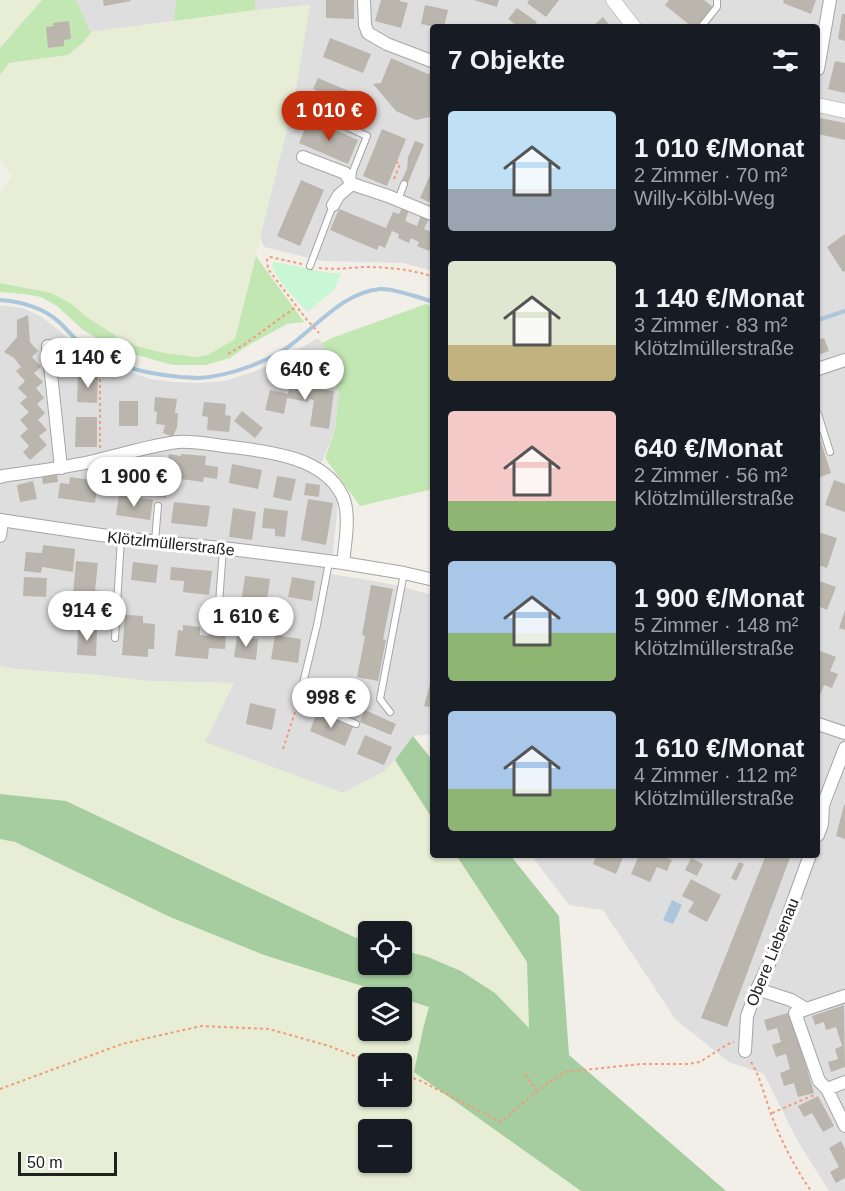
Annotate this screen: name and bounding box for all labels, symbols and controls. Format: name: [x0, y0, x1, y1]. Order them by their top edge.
icon: filters: [769, 44, 802, 77]
text: 7 Objekte: [448, 45, 565, 75]
pin: 1 010 €: [274, 91, 384, 142]
text: 1 010 €: [296, 99, 362, 121]
text: 1 010 €/Monat: [634, 133, 805, 163]
icon: home: [496, 135, 568, 207]
text: 2 Zimmer · 70 m²: [634, 164, 787, 186]
text: Willy-Kölbl-Weg: [634, 187, 775, 209]
text: 1 140 €/Monat: [634, 283, 805, 313]
icon: home: [496, 285, 568, 357]
text: 3 Zimmer · 83 m²: [634, 314, 787, 336]
text: Klötzlmüllerstraße: [634, 337, 794, 359]
pin: 1 140 €: [33, 338, 143, 389]
text: 1 140 €: [55, 346, 121, 368]
pin: 640 €: [263, 350, 347, 401]
text: 640 €: [280, 358, 330, 380]
text: 640 €/Monat: [634, 433, 783, 463]
icon: home: [496, 435, 568, 507]
pin: 1 900 €: [79, 457, 189, 508]
text: 2 Zimmer · 56 m²: [634, 464, 787, 486]
text: 1 900 €: [101, 465, 167, 487]
text: Klötzlmüllerstraße: [634, 487, 794, 509]
street label: Klötzlmüllerstraße: [106, 528, 236, 559]
text: 1 900 €/Monat: [634, 583, 805, 613]
icon: home: [496, 585, 568, 657]
pin: 914 €: [45, 591, 129, 642]
pin: 1 610 €: [191, 597, 301, 648]
text: 914 €: [62, 599, 112, 621]
text: 1 610 €: [213, 605, 279, 627]
text: 5 Zimmer · 148 m²: [634, 614, 798, 636]
text: Klötzlmüllerstraße: [634, 637, 794, 659]
pin: 998 €: [289, 678, 373, 729]
text: 998 €: [306, 686, 356, 708]
text: 1 610 €/Monat: [634, 733, 805, 763]
icon: home: [496, 735, 568, 807]
text: 4 Zimmer · 112 m²: [634, 764, 797, 786]
text: Klötzlmüllerstraße: [634, 787, 794, 809]
street label: Obere Liebenau: [743, 896, 802, 1009]
map controls: [358, 921, 412, 1173]
button: locate: [358, 921, 412, 975]
button: layers: [358, 987, 412, 1041]
button: +: [358, 1053, 412, 1107]
button: −: [358, 1119, 412, 1173]
scale bar: [18, 1149, 117, 1176]
text: 50 m: [27, 1154, 63, 1171]

